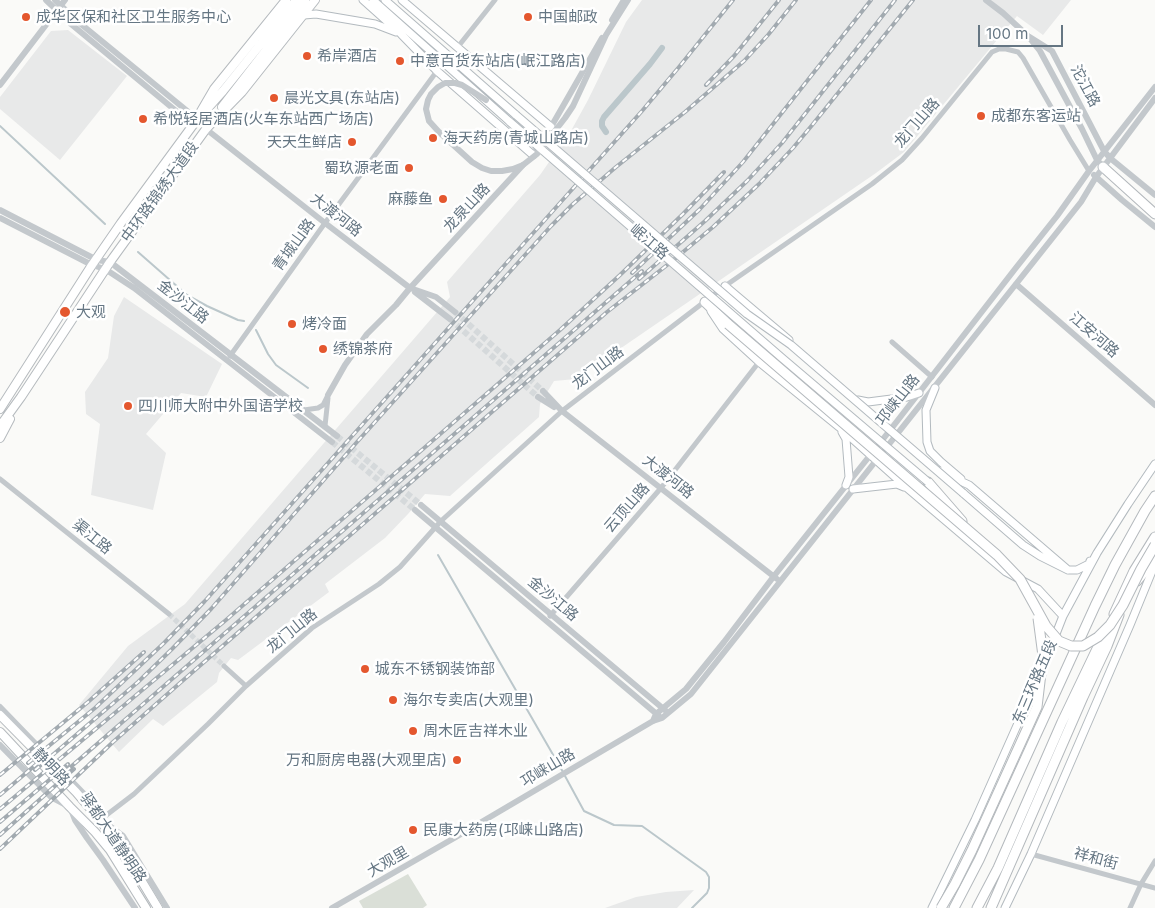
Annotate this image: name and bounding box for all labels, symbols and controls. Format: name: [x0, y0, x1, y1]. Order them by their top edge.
place label: 成华区保和社区卫生服务中心: [36, 8, 231, 26]
place label: 中国邮政: [538, 8, 598, 26]
marker: 成华区保和社区卫生服务中心: [20, 11, 32, 23]
marker: 中国邮政: [522, 11, 534, 23]
scale bar: [980, 15, 1065, 47]
text: 100 m: [986, 24, 1028, 43]
place label: 希岸酒店: [317, 47, 377, 65]
marker: 希岸酒店: [301, 50, 313, 62]
place label: 中意百货东站店(岷江路店): [410, 52, 586, 70]
marker: 中意百货东站店(岷江路店): [394, 55, 406, 67]
street label: 沱江路: [1066, 62, 1104, 110]
place label: 晨光文具(东站店): [284, 89, 400, 107]
marker: 晨光文具(东站店): [268, 92, 280, 104]
street label: 龙门山路: [891, 94, 943, 152]
place label: 成都东客运站: [991, 107, 1081, 125]
place label: 希悦轻居酒店(火车东站西广场店): [153, 110, 374, 128]
marker: 成都东客运站: [975, 110, 987, 122]
marker: 希悦轻居酒店(火车东站西广场店): [137, 113, 149, 125]
place label: 海天药房(青城山路店): [443, 129, 589, 147]
marker: 海天药房(青城山路店): [427, 132, 439, 144]
place label: 天天生鲜店: [267, 133, 342, 151]
marker: 天天生鲜店: [346, 136, 358, 148]
street label: 中环路锦绣大道段: [117, 138, 203, 246]
place label: 蜀玖源老面: [324, 159, 399, 177]
marker: 蜀玖源老面: [403, 162, 415, 174]
street label: 龙泉山路: [440, 180, 494, 236]
street label: 大渡河路: [307, 189, 365, 241]
place label: 麻藤鱼: [388, 190, 433, 208]
marker: 麻藤鱼: [437, 193, 449, 205]
street label: 青城山路: [269, 215, 319, 275]
street label: 岷江路: [626, 220, 672, 264]
street label: 金沙江路: [154, 276, 212, 328]
place label: 大观: [76, 303, 106, 321]
marker: 大观: [58, 305, 72, 319]
street label: 江安河路: [1065, 309, 1123, 361]
place label: 烤冷面: [302, 315, 347, 333]
marker: 烤冷面: [286, 318, 298, 330]
place label: 绣锦茶府: [333, 340, 393, 358]
marker: 绣锦茶府: [317, 343, 329, 355]
street label: 龙门山路: [569, 343, 627, 393]
street label: 邛崃山路: [872, 371, 924, 429]
place label: 四川师大附中外国语学校: [138, 397, 303, 415]
marker: 四川师大附中外国语学校: [122, 400, 134, 412]
street label: 大渡河路: [639, 451, 697, 503]
street label: 云顶山路: [601, 479, 653, 537]
street label: 渠江路: [69, 516, 115, 558]
street label: 金沙江路: [524, 573, 582, 625]
street label: 龙门山路: [263, 605, 321, 657]
street label: 东三环路五段: [1009, 637, 1061, 727]
place label: 城东不锈钢装饰部: [375, 660, 495, 678]
marker: 城东不锈钢装饰部: [359, 663, 371, 675]
place label: 海尔专卖店(大观里): [403, 691, 534, 709]
marker: 海尔专卖店(大观里): [387, 694, 399, 706]
place label: 周木匠吉祥木业: [423, 722, 528, 740]
marker: 周木匠吉祥木业: [407, 725, 419, 737]
street label: 静明路: [29, 745, 73, 789]
street label: 邛崃山路: [518, 745, 578, 791]
place label: 万和厨房电器(大观里店): [286, 751, 447, 769]
marker: 万和厨房电器(大观里店): [451, 754, 463, 766]
street label: 驿都大道静明路: [76, 789, 150, 887]
place label: 民康大药房(邛崃山路店): [423, 821, 584, 839]
marker: 民康大药房(邛崃山路店): [407, 824, 419, 836]
street label: 大观里: [364, 843, 412, 881]
street label: 祥和街: [1072, 844, 1120, 874]

